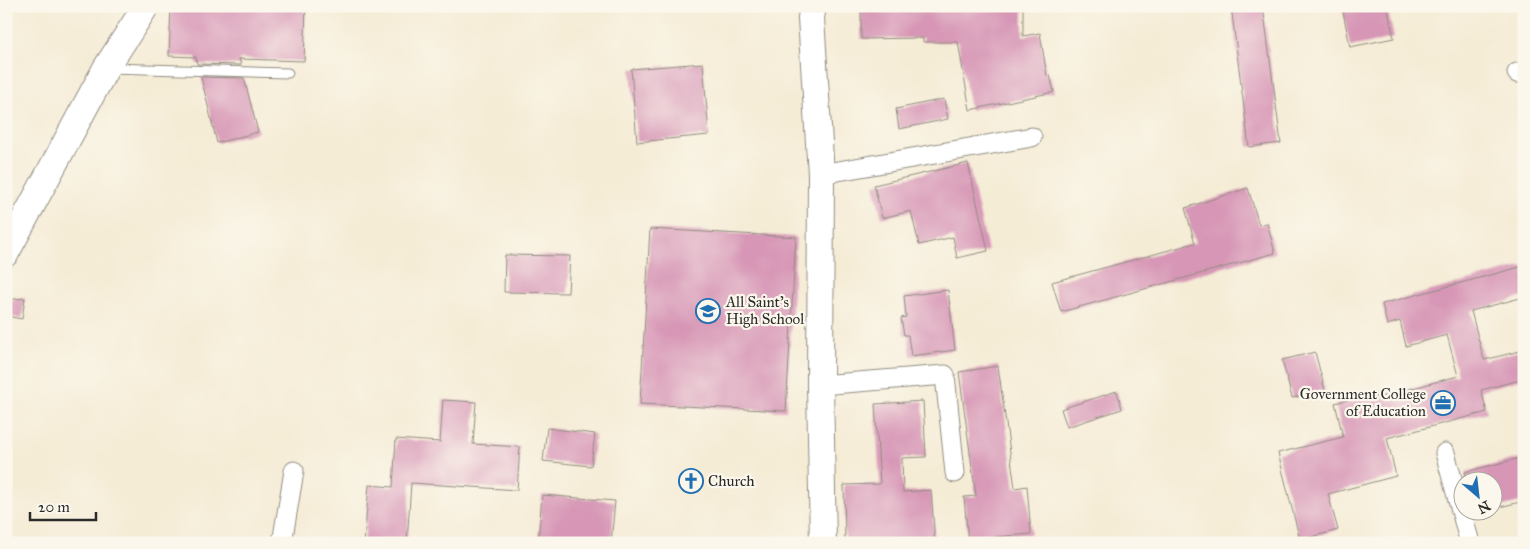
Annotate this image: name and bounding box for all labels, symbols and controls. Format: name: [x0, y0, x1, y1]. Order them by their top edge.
place label: All Saint's High School: [725, 293, 805, 328]
school or university icon: All Saint's High School: [695, 298, 721, 324]
place label: Government College of Education: [1300, 385, 1426, 420]
office icon: Government College of Education: [1430, 390, 1456, 416]
church icon: Church: [678, 468, 704, 494]
place label: Church: [708, 472, 755, 490]
north arrow: [1452, 472, 1502, 522]
scale bar: [30, 489, 96, 521]
text: N: [1475, 497, 1493, 517]
text: 20 m: [38, 498, 70, 516]

